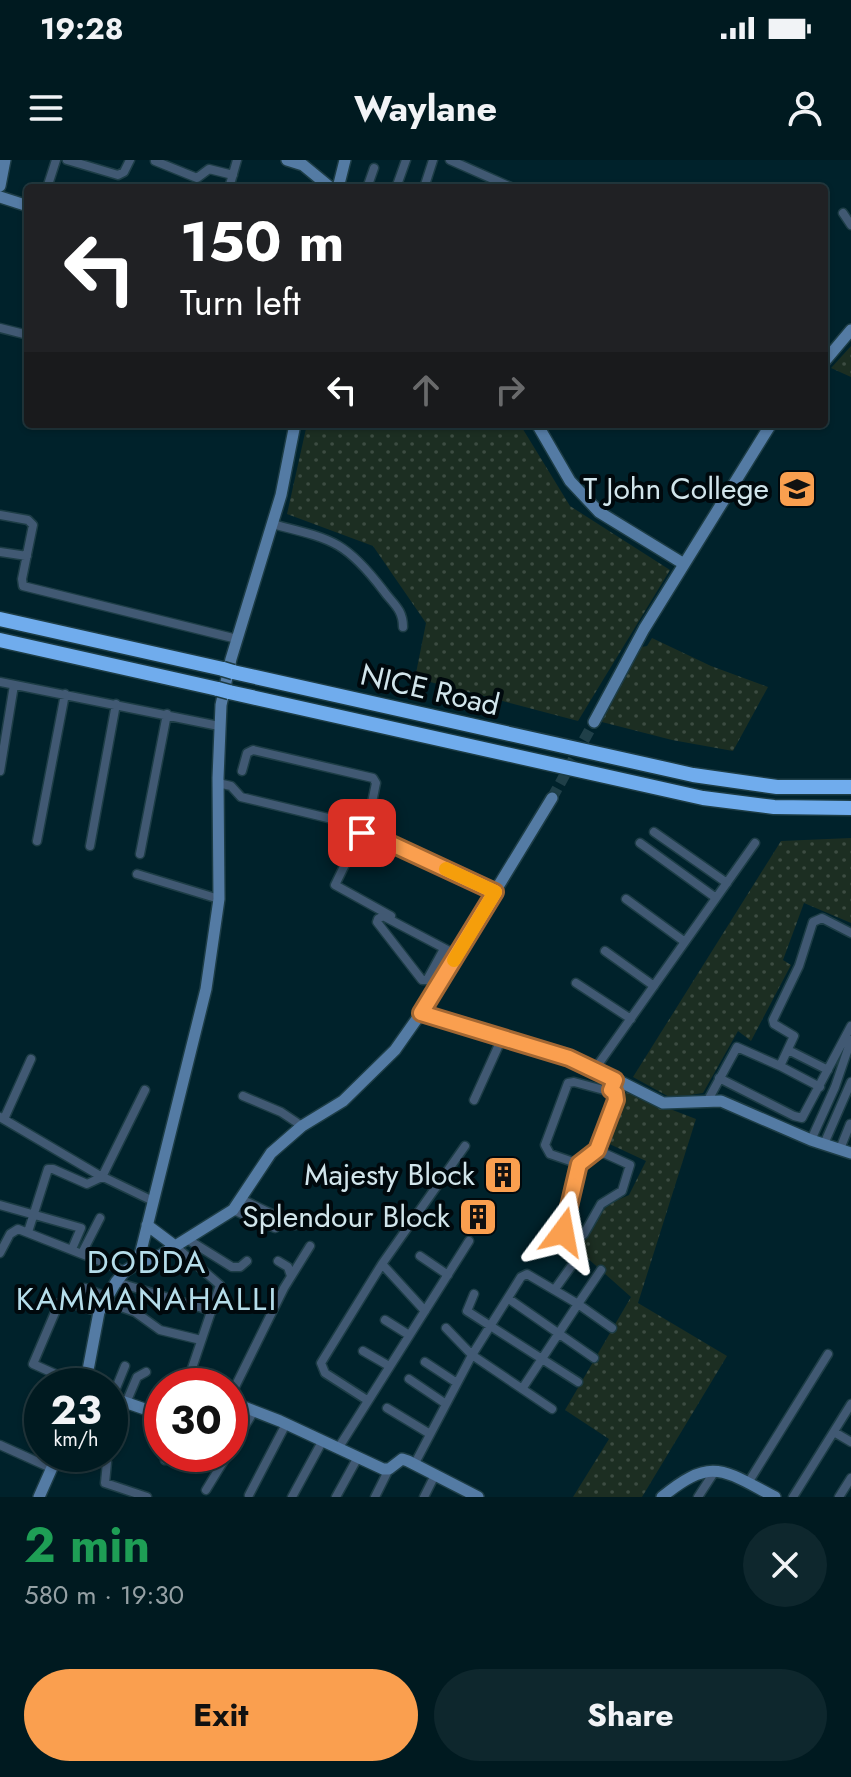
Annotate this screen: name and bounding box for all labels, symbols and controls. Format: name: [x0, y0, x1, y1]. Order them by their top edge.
text: 19:28: [40, 7, 124, 50]
text: Waylane: [354, 82, 497, 134]
icon: menu: [24, 86, 68, 130]
icon: person: [783, 86, 827, 130]
text: 150 m: [180, 201, 344, 282]
icon: left: [48, 216, 152, 320]
text: Turn left: [180, 276, 301, 328]
icon: left: [320, 368, 364, 412]
icon: ahead: [404, 368, 448, 412]
icon: right: [488, 368, 532, 412]
place label: T John College: [583, 467, 769, 510]
school or university icon: T John College: [776, 468, 818, 510]
street label: NICE Road: [356, 653, 504, 726]
pin: [328, 799, 396, 867]
icon: arrive: [340, 811, 384, 855]
place label: Majesty Block: [304, 1153, 476, 1196]
building icon: Majesty Block: [482, 1154, 524, 1196]
position arrow: [521, 1190, 605, 1274]
place label: Splendour Block: [242, 1195, 451, 1238]
building icon: Splendour Block: [457, 1196, 499, 1238]
district label: DODDA KAMMANAHALLI: [16, 1239, 278, 1322]
speed limit sign: 30: [144, 1368, 248, 1472]
text: 23: [50, 1381, 102, 1439]
text: km/h: [53, 1425, 99, 1454]
text: 2 min: [24, 1511, 150, 1580]
button: close: [743, 1523, 827, 1607]
text: 580 m · 19:30: [24, 1576, 184, 1614]
button: Exit: [24, 1669, 418, 1761]
button: Share: [434, 1669, 827, 1761]

